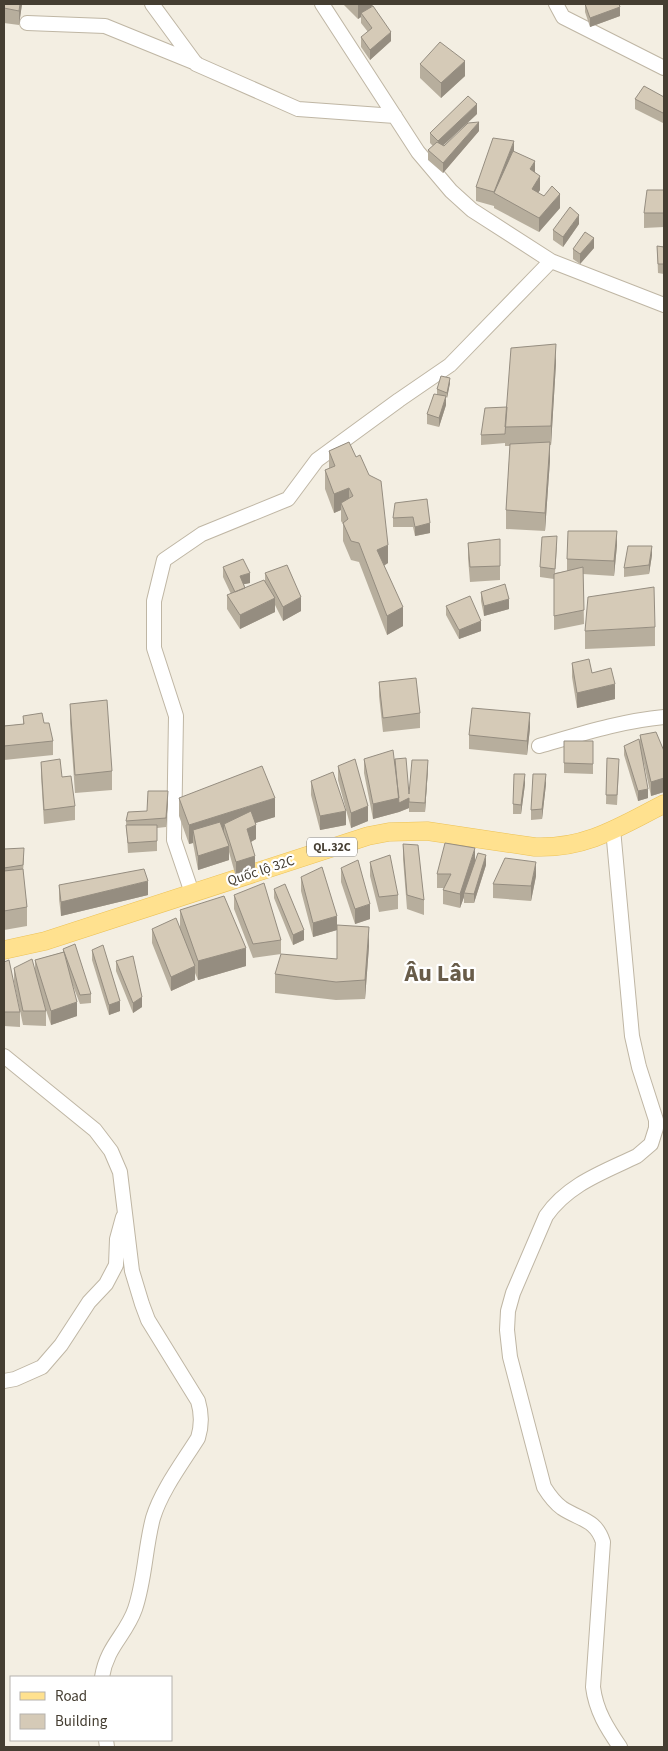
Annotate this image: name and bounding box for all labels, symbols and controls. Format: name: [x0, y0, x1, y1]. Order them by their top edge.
road number: QL.32C: [307, 838, 357, 856]
street label: Quốc lộ 32C: [225, 851, 297, 891]
district label: Âu Lâu: [404, 956, 475, 991]
legend: [10, 1676, 172, 1741]
text: Road: [55, 1686, 87, 1707]
text: Building: [55, 1711, 108, 1732]

